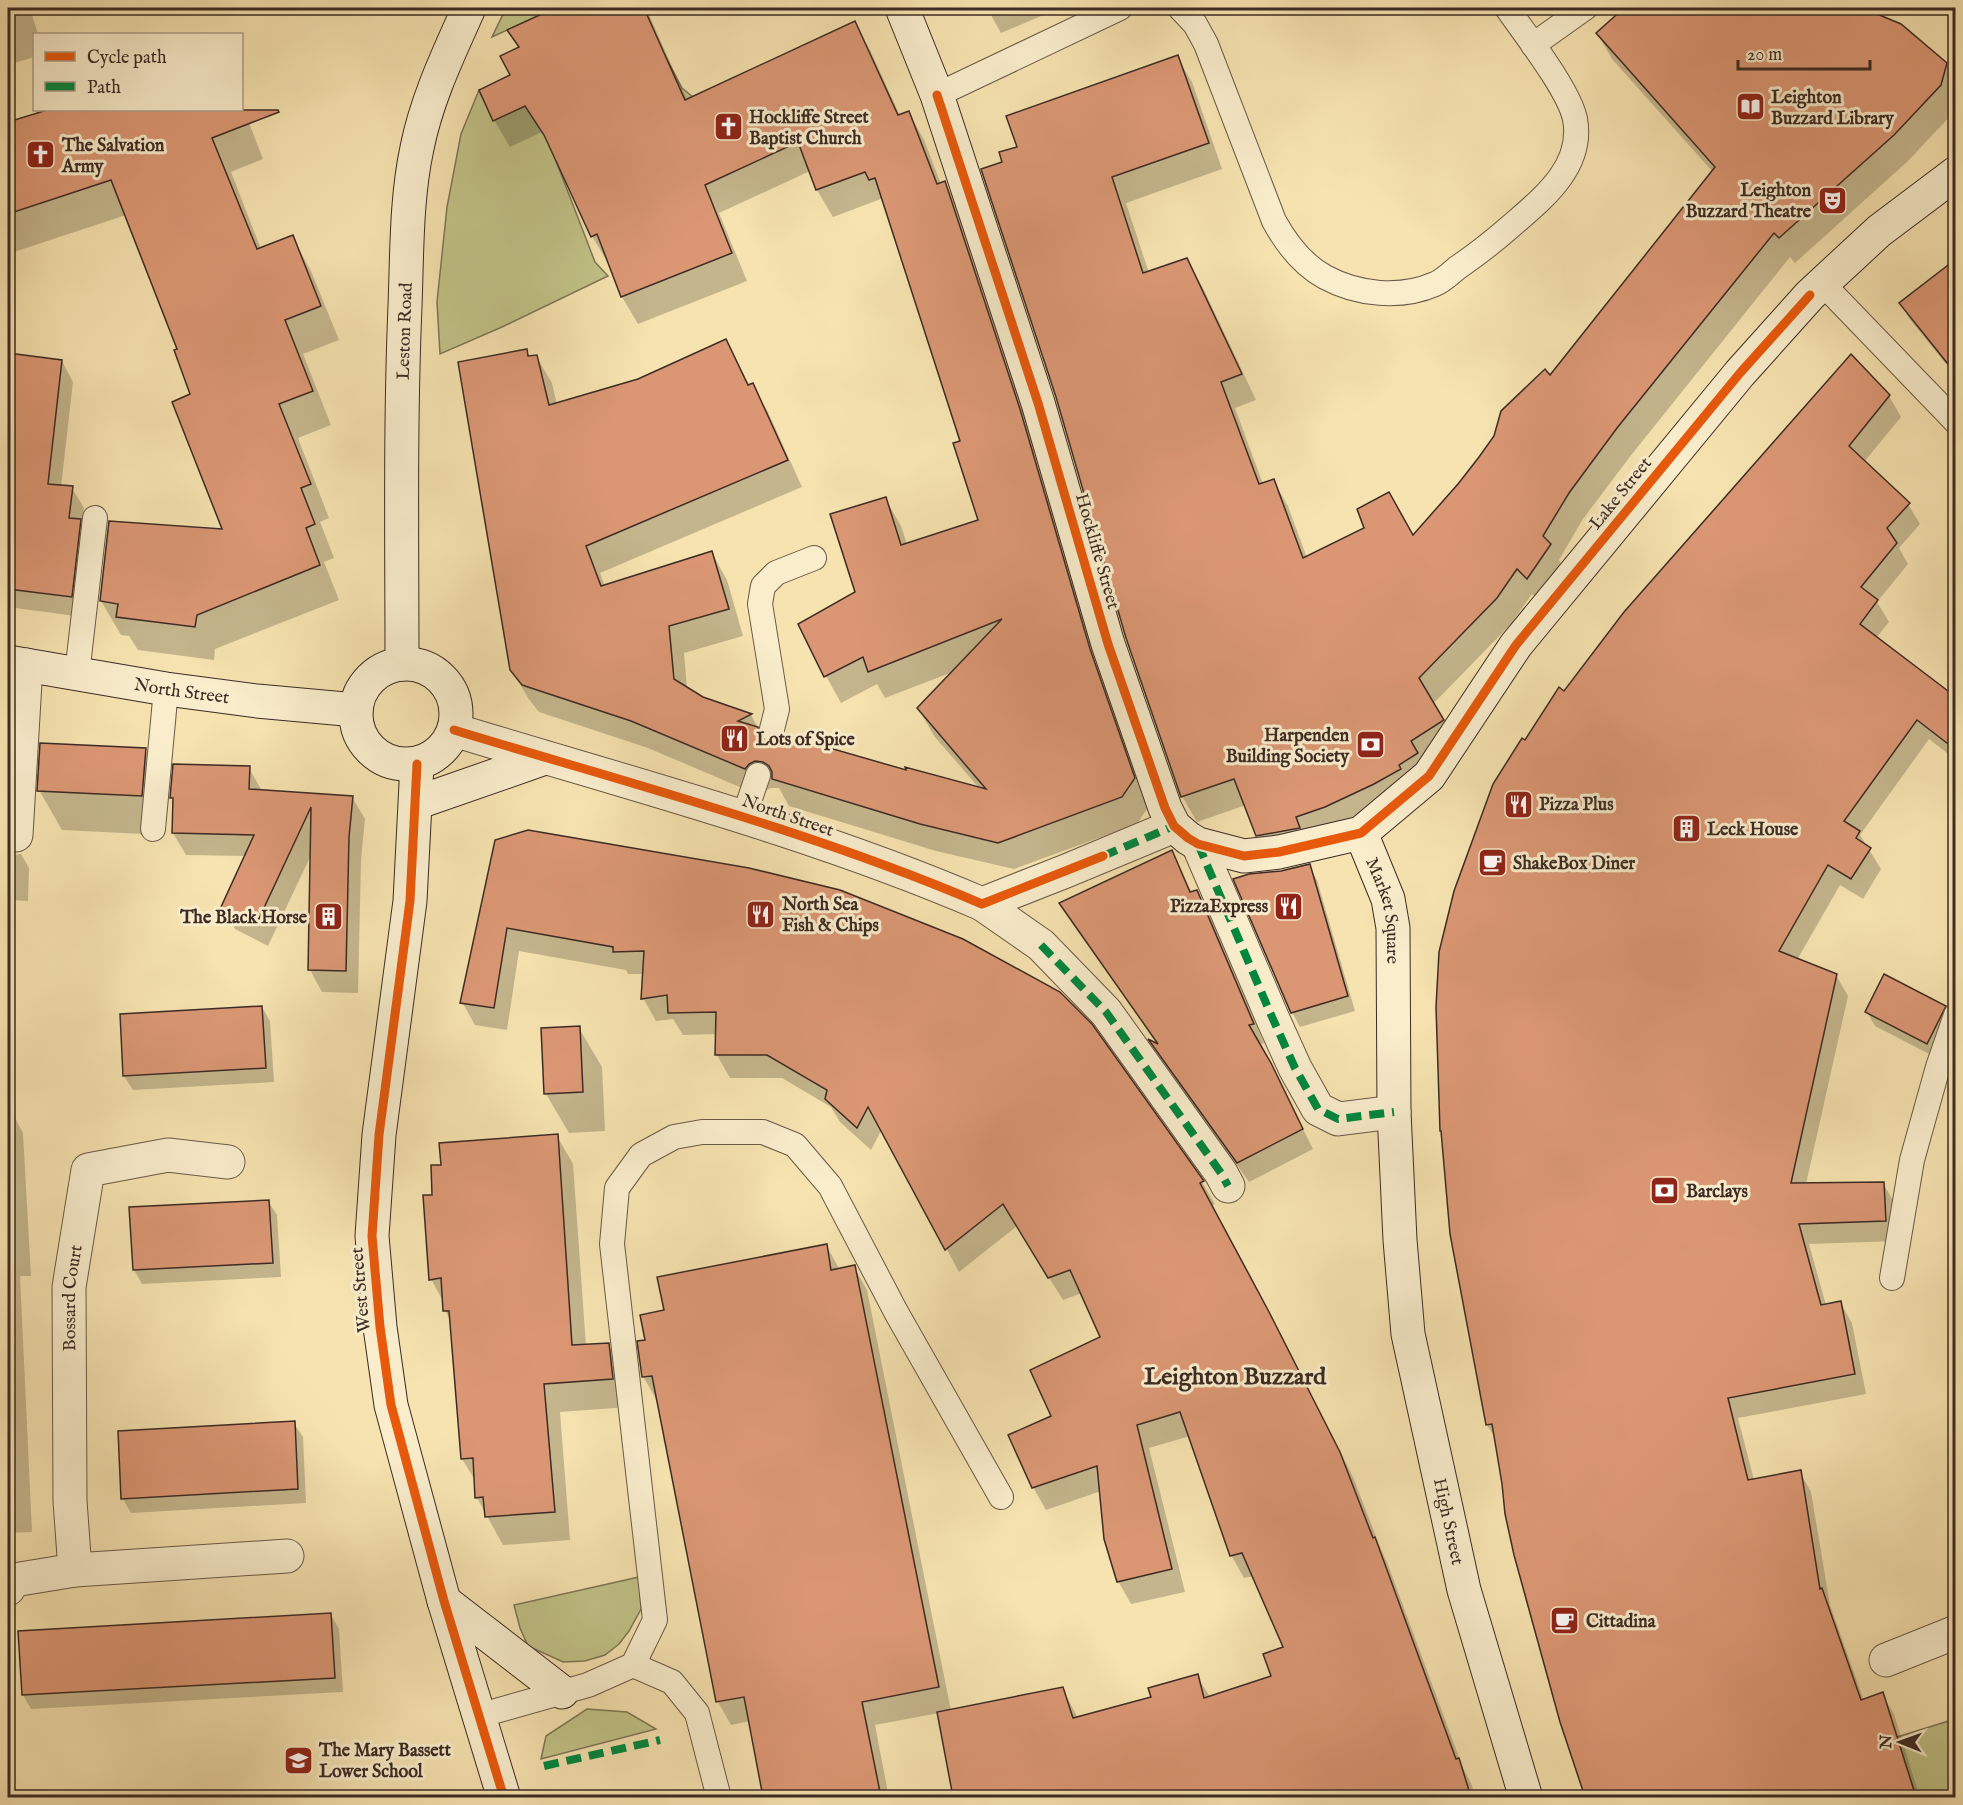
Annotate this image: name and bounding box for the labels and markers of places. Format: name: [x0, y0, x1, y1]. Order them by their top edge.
place label: Leighton Buzzard Library: [1771, 87, 1895, 131]
library icon: Leighton Buzzard Library: [1734, 91, 1766, 123]
place label: Hockliffe Street Baptist Church: [749, 107, 869, 151]
church icon: Hockliffe Street Baptist Church: [712, 111, 744, 143]
place label: The Salvation Army: [61, 135, 165, 179]
church icon: The Salvation Army: [25, 139, 57, 171]
place label: Leighton Buzzard Theatre: [1685, 180, 1812, 224]
theatre icon: Leighton Buzzard Theatre: [1816, 184, 1848, 216]
restaurant icon: Lots of Spice: [719, 723, 751, 755]
place label: Harpenden Building Society: [1226, 725, 1350, 769]
place label: Lots of Spice: [756, 729, 856, 752]
bank icon: Harpenden Building Society: [1354, 729, 1386, 761]
restaurant icon: Pizza Plus: [1502, 788, 1534, 820]
place label: Pizza Plus: [1539, 794, 1614, 817]
building icon: Leck House: [1670, 813, 1702, 845]
place label: Leck House: [1707, 819, 1799, 842]
cafe icon: ShakeBox Diner: [1476, 847, 1508, 879]
place label: ShakeBox Diner: [1513, 853, 1635, 876]
restaurant icon: PizzaExpress: [1273, 890, 1305, 922]
place label: North Sea Fish & Chips: [781, 894, 880, 938]
place label: PizzaExpress: [1170, 896, 1269, 919]
restaurant icon: North Sea Fish & Chips: [745, 898, 777, 930]
building icon: The Black Horse: [312, 901, 344, 933]
place label: The Black Horse: [179, 907, 308, 930]
bank icon: Barclays: [1649, 1175, 1681, 1207]
place label: Barclays: [1686, 1181, 1748, 1204]
cafe icon: Cittadina: [1549, 1605, 1581, 1637]
place label: Cittadina: [1586, 1611, 1657, 1634]
place label: The Mary Bassett Lower School: [318, 1740, 452, 1784]
school or university icon: The Mary Bassett Lower School: [282, 1744, 314, 1776]

